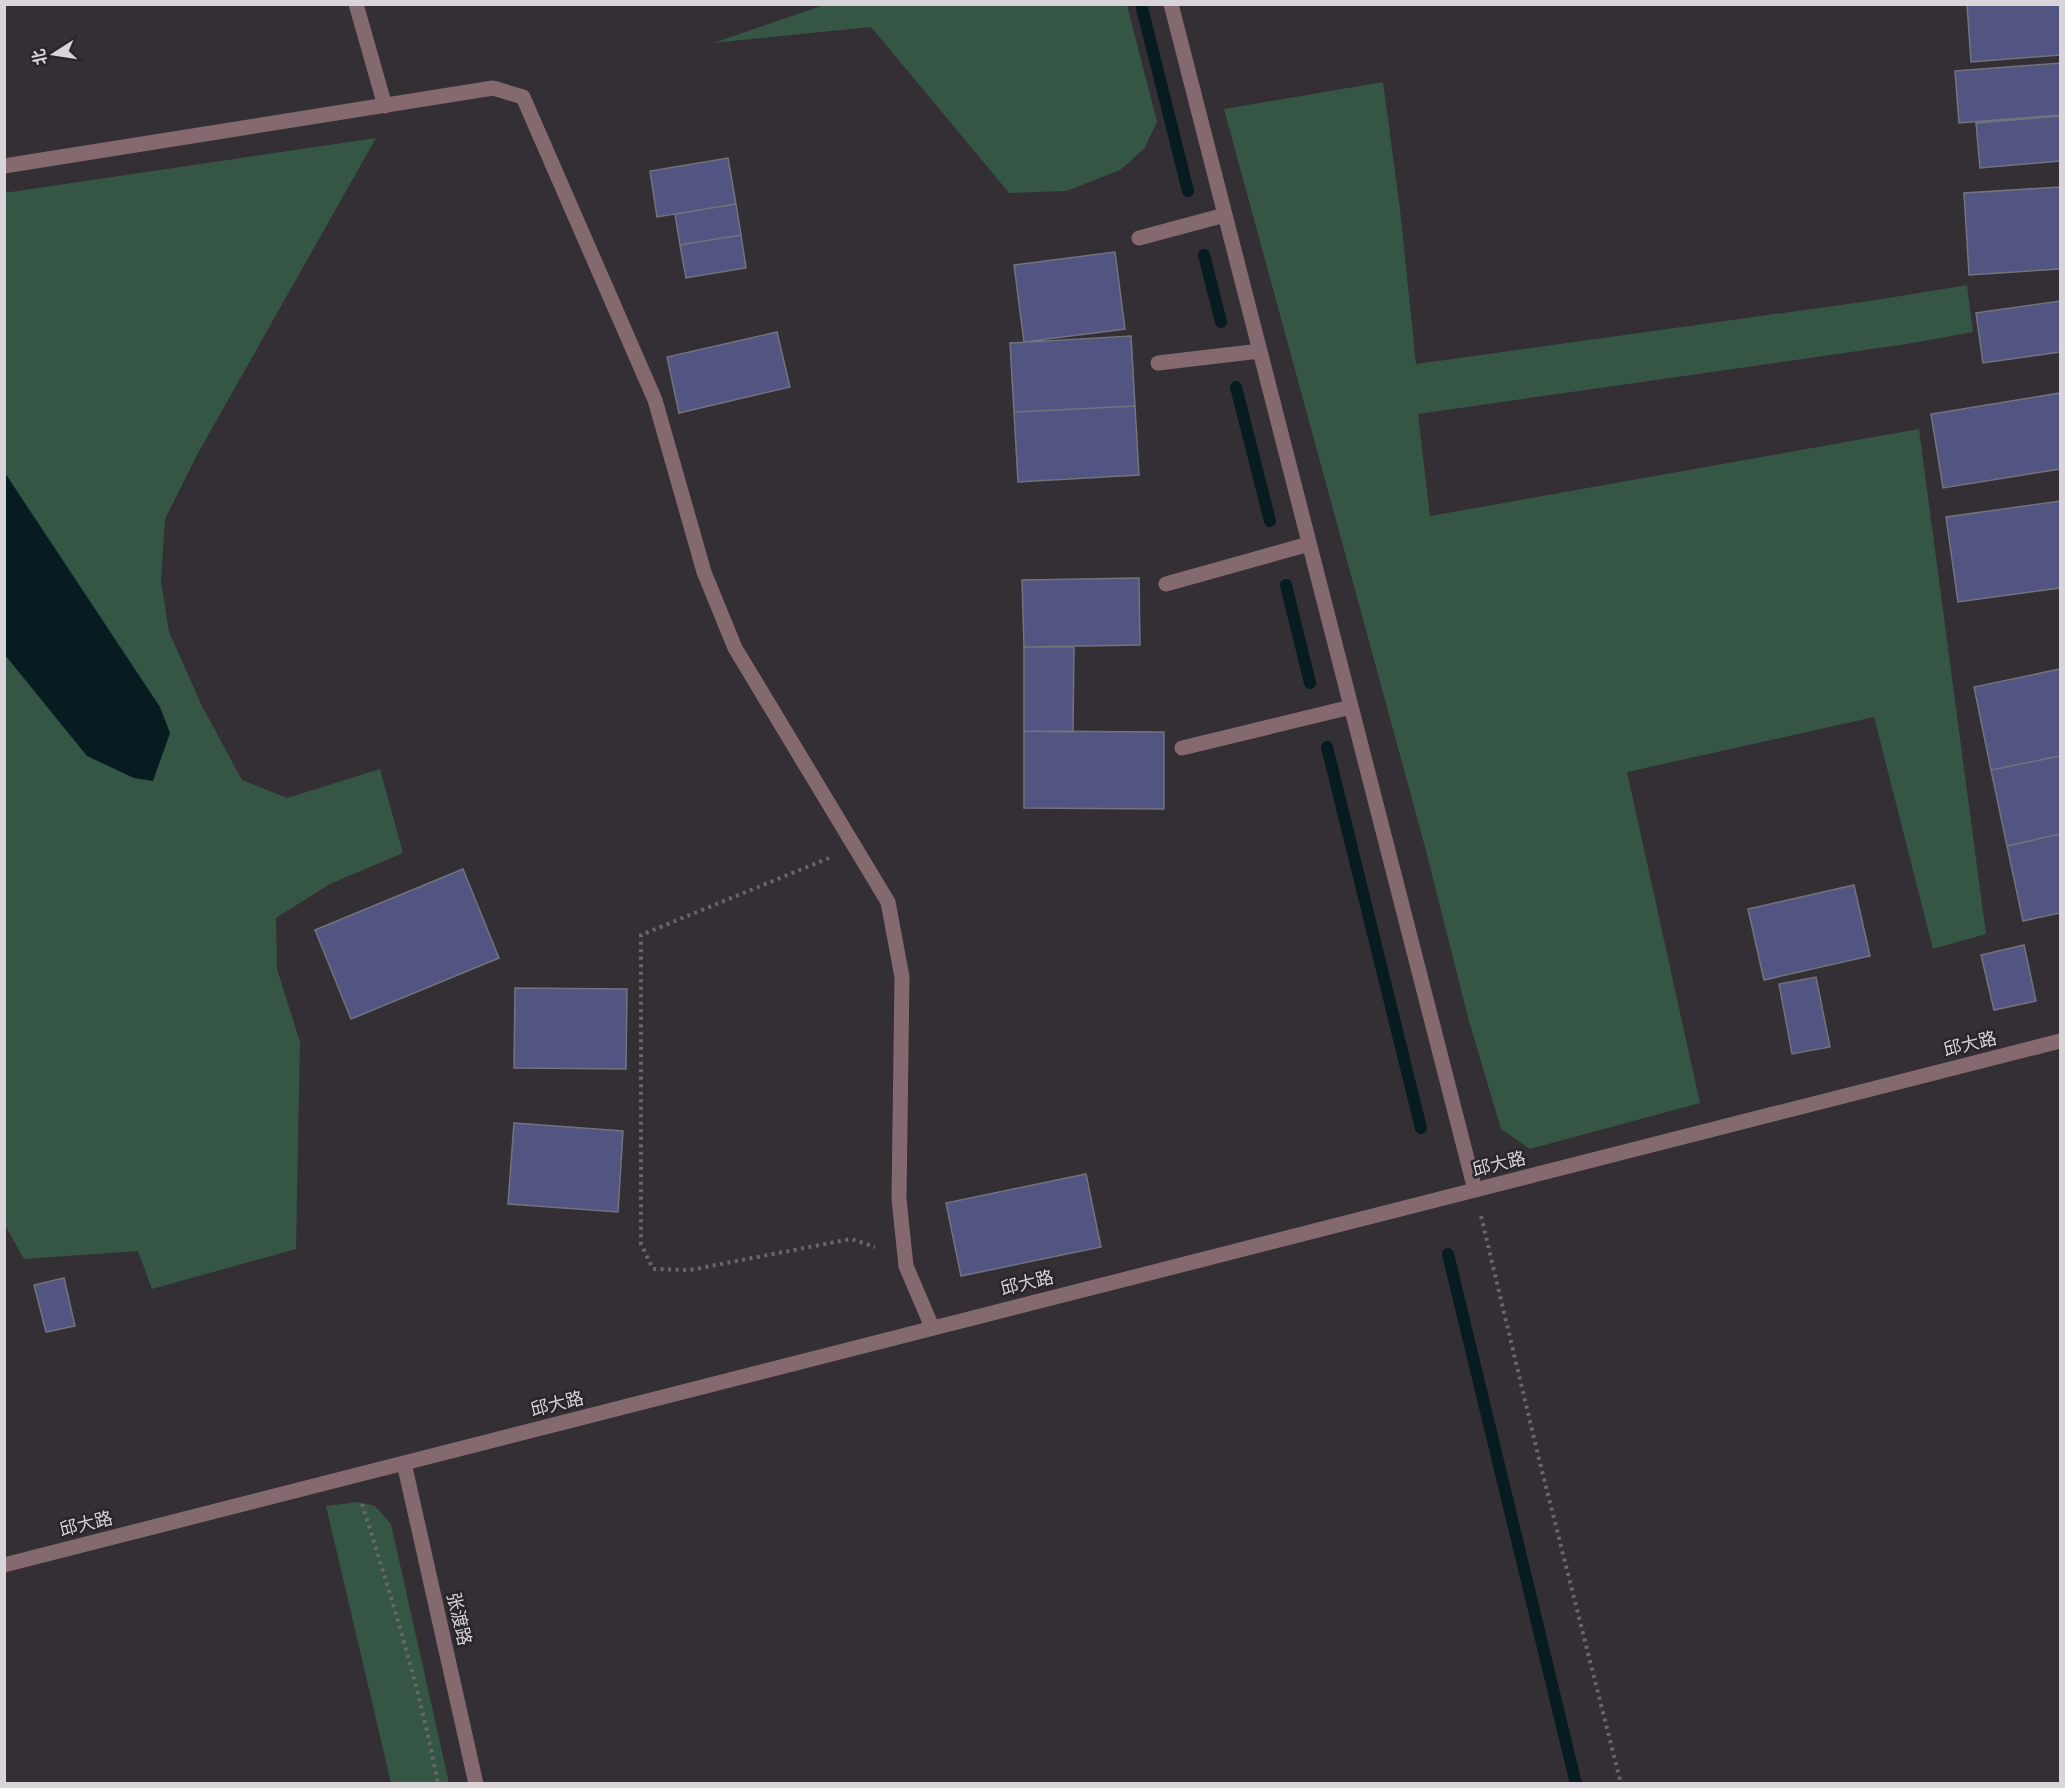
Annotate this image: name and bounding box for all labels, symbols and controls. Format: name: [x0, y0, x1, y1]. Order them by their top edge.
north arrow: [24, 24, 84, 84]
text: 北: [29, 47, 52, 67]
street label: 邱大路: [1941, 1027, 1999, 1061]
street label: 邱大路: [1470, 1147, 1528, 1181]
street label: 邱大路: [998, 1266, 1056, 1300]
street label: 邱大路: [528, 1387, 586, 1421]
street label: 邱大路: [57, 1507, 115, 1541]
street label: 张渡路: [442, 1590, 476, 1648]

